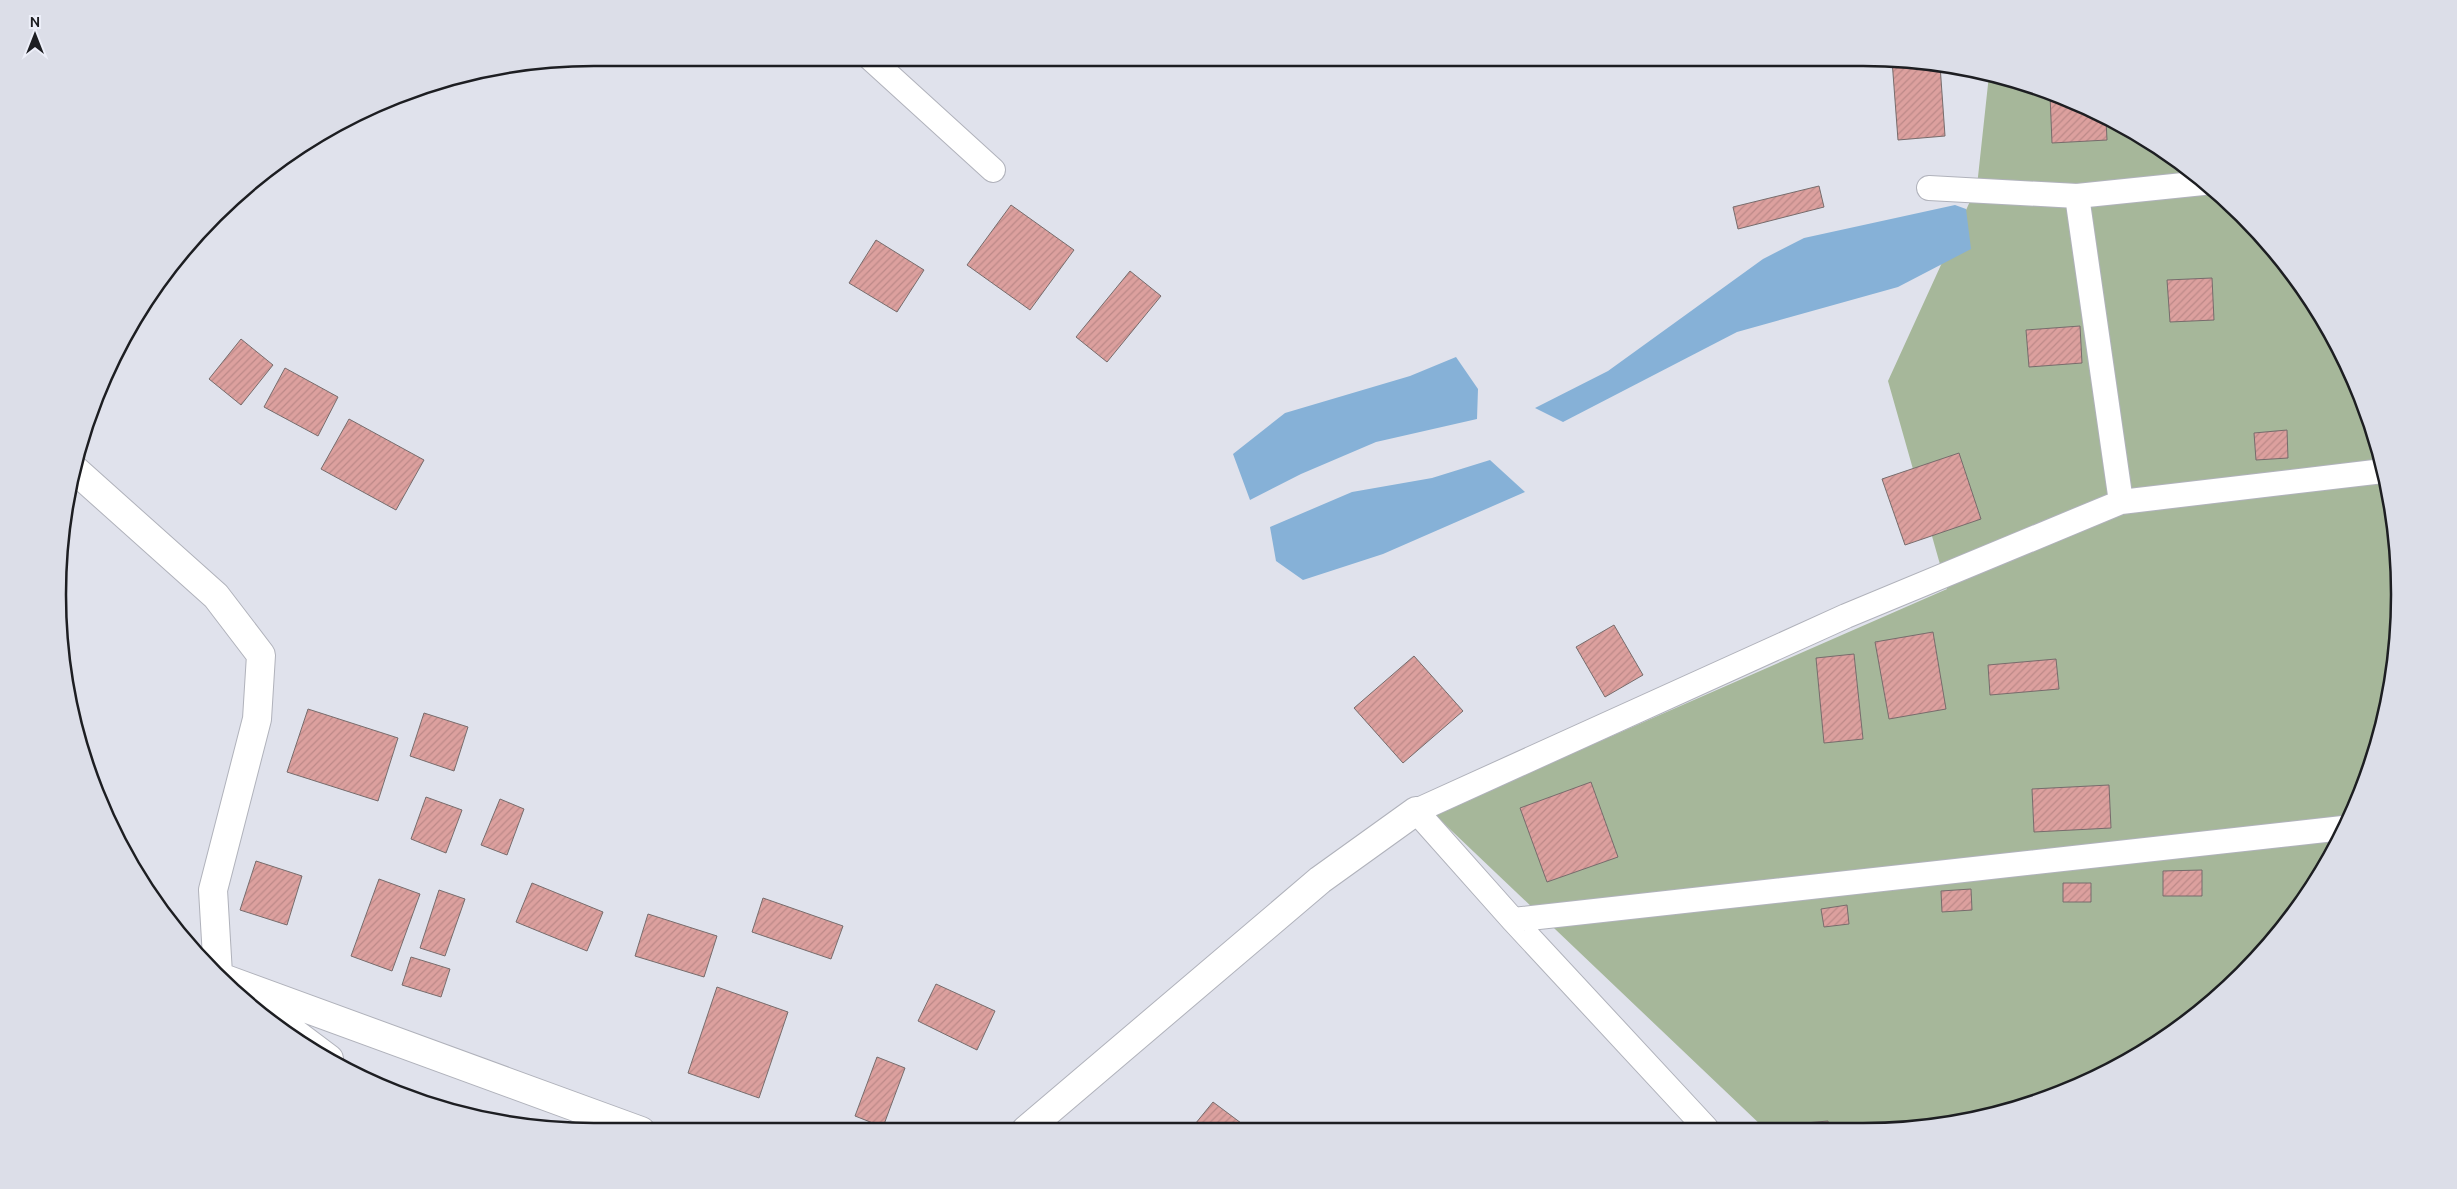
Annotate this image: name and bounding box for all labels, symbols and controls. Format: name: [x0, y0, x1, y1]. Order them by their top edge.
north arrow: [10, 10, 60, 60]
text: N: [30, 14, 40, 30]

